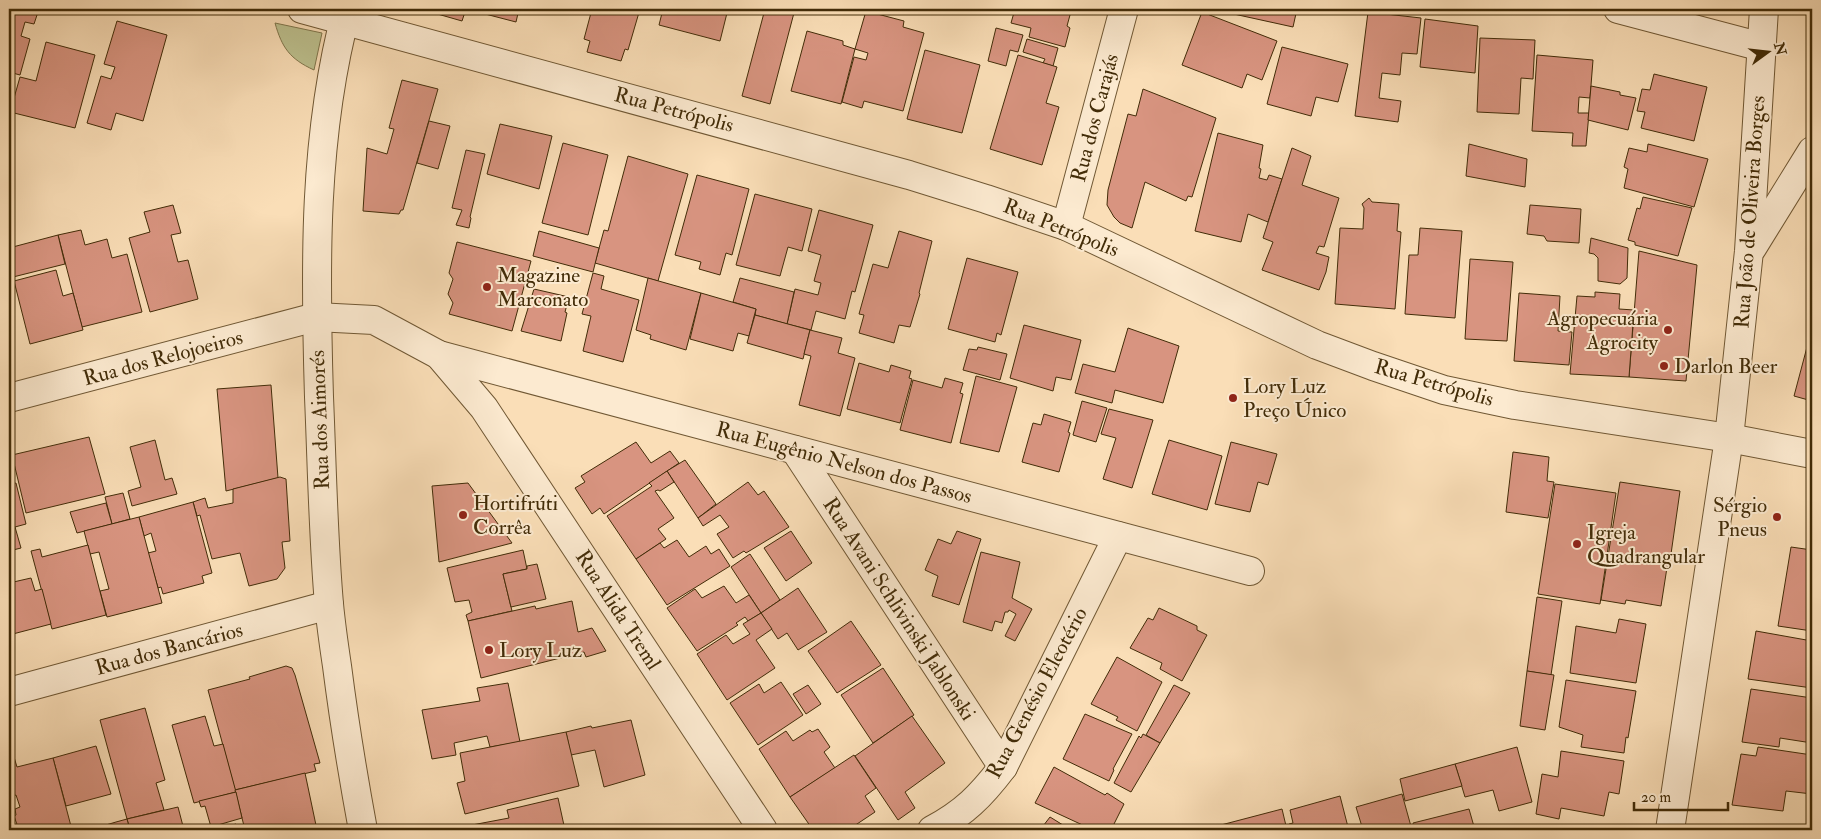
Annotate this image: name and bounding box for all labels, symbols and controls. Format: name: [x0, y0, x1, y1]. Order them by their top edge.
north arrow: [1744, 28, 1794, 78]
text: N: [1770, 40, 1790, 57]
street label: Rua dos Carajás: [1065, 51, 1125, 185]
street label: Rua Petrópolis: [611, 81, 737, 139]
street label: Rua João de Oliveira Borges: [1728, 95, 1772, 329]
street label: Rua Petrópolis: [999, 192, 1123, 264]
place label: Magazine Marconato: [497, 262, 588, 313]
marker: Magazine Marconato: [481, 281, 493, 293]
place label: Agropecuária Agrocity: [1546, 305, 1659, 356]
street label: Rua dos Relojoeiros: [80, 324, 246, 392]
marker: Agropecuária Agrocity: [1662, 324, 1674, 336]
street label: Rua dos Aimorés: [304, 350, 336, 490]
street label: Rua Petrópolis: [1371, 353, 1497, 413]
place label: Darlon Beer: [1674, 353, 1777, 380]
marker: Darlon Beer: [1658, 360, 1670, 372]
place label: Lory Luz Preço Único: [1243, 373, 1346, 424]
marker: Lory Luz Preço Único: [1227, 392, 1239, 404]
street label: Rua Eugênio Nelson dos Passos: [713, 416, 975, 510]
place label: Hortifrúti Corrêa: [473, 490, 558, 541]
street label: Rua Avani Schlivinski Jablonski: [817, 492, 982, 726]
place label: Sérgio Pneus: [1713, 492, 1767, 543]
marker: Hortifrúti Corrêa: [457, 509, 469, 521]
marker: Sérgio Pneus: [1771, 511, 1783, 523]
place label: Igreja Quadrangular: [1587, 519, 1705, 570]
marker: Igreja Quadrangular: [1571, 538, 1583, 550]
street label: Rua Alida Treml: [569, 545, 667, 676]
street label: Rua Genésio Eleotério: [980, 603, 1094, 783]
street label: Rua dos Bancários: [92, 616, 246, 682]
place label: Lory Luz: [499, 637, 582, 664]
marker: Lory Luz: [483, 644, 495, 656]
scale bar: [1634, 779, 1727, 811]
text: 20 m: [1641, 788, 1671, 807]

